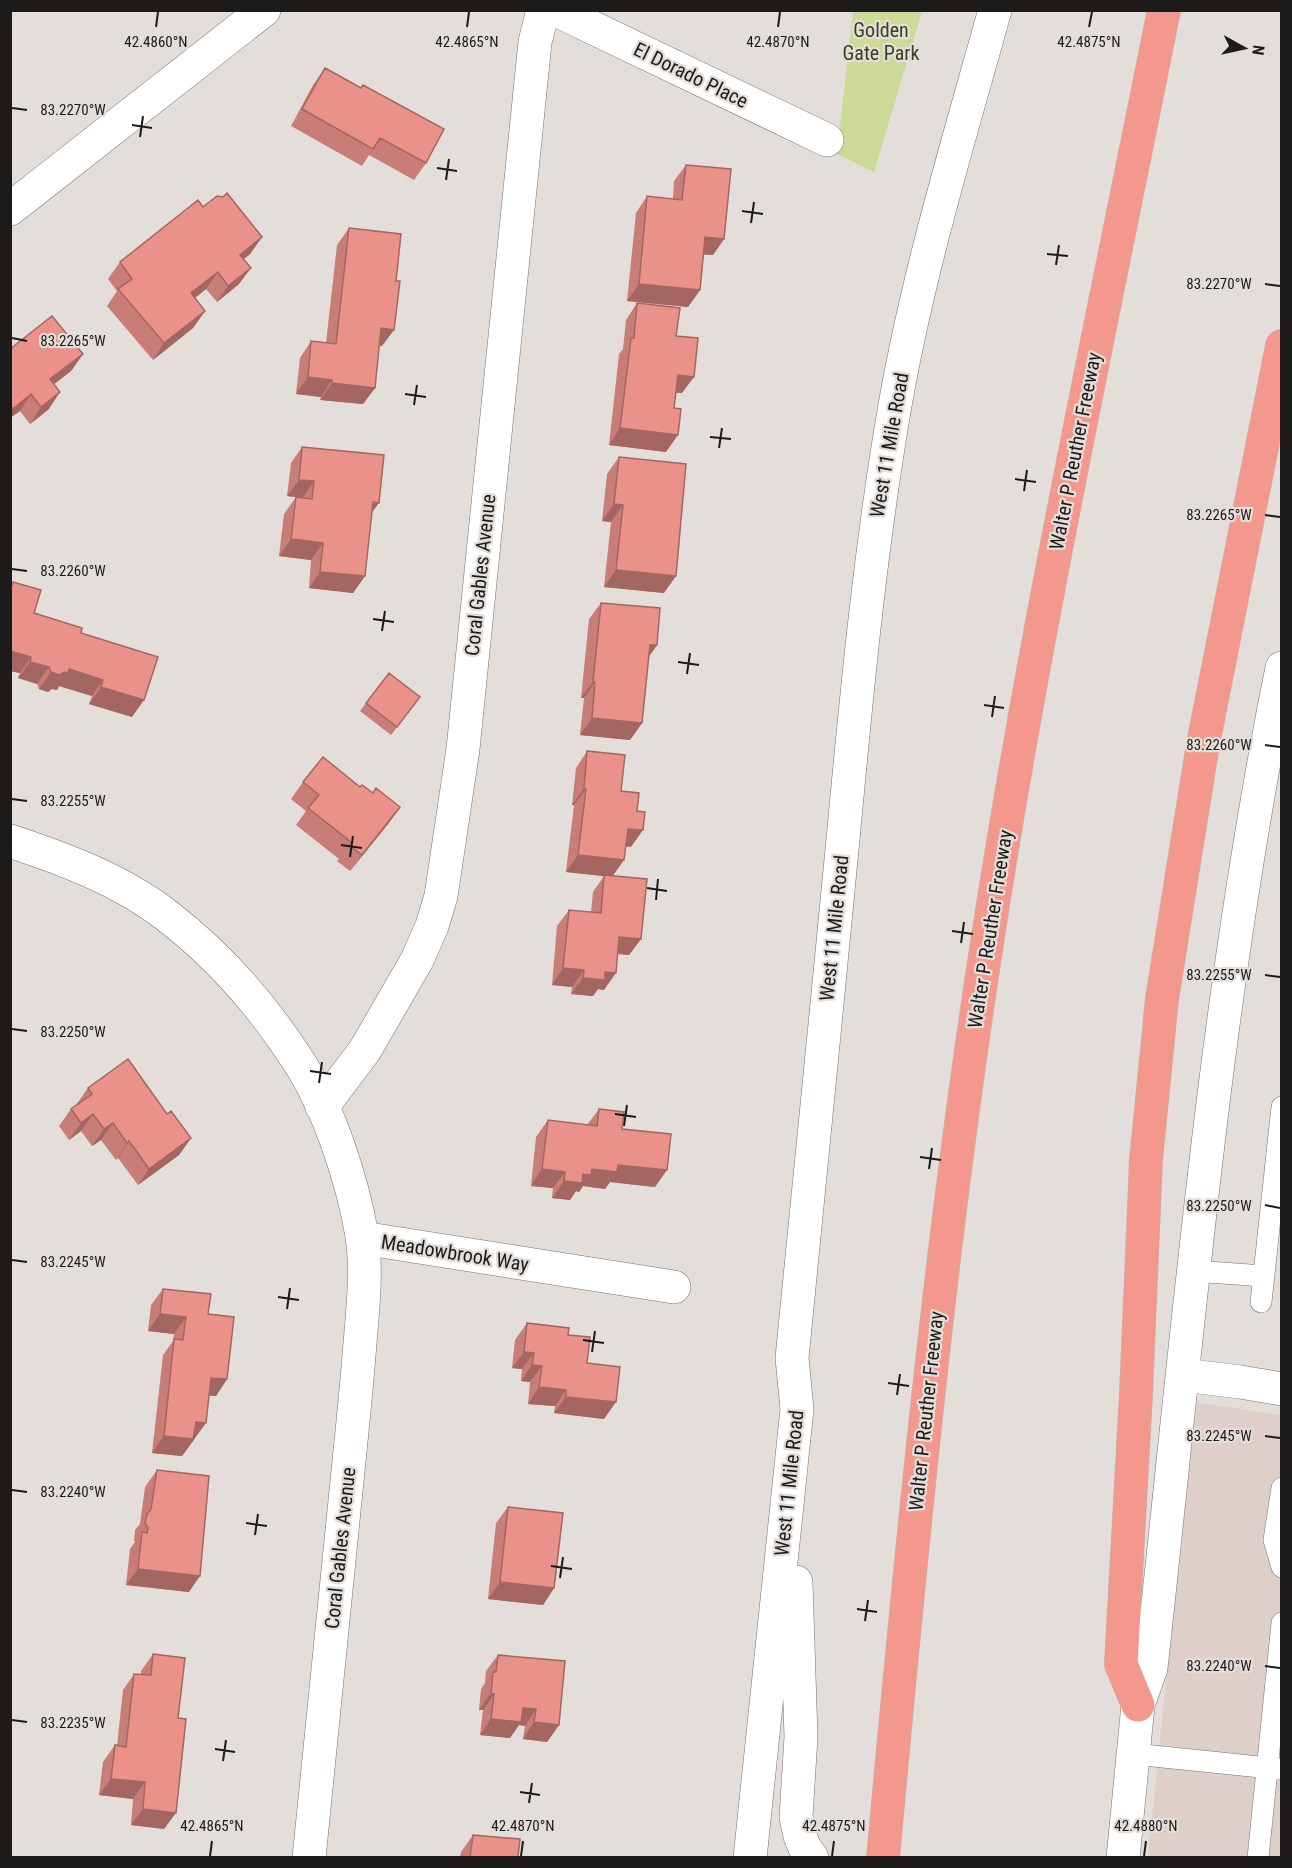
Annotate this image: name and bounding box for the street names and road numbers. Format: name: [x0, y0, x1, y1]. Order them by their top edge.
street label: El Dorado Place: [630, 37, 752, 113]
street label: Walter P Reuther Freeway: [1044, 350, 1106, 552]
street label: West 11 Mile Road: [864, 371, 914, 519]
street label: Coral Gables Avenue: [460, 493, 500, 657]
street label: Walter P Reuther Freeway: [962, 828, 1018, 1030]
street label: West 11 Mile Road: [814, 854, 854, 1002]
street label: Meadowbrook Way: [379, 1229, 531, 1277]
street label: Walter P Reuther Freeway: [904, 1310, 948, 1512]
street label: West 11 Mile Road: [769, 1409, 809, 1557]
street label: Coral Gables Avenue: [320, 1466, 360, 1630]

